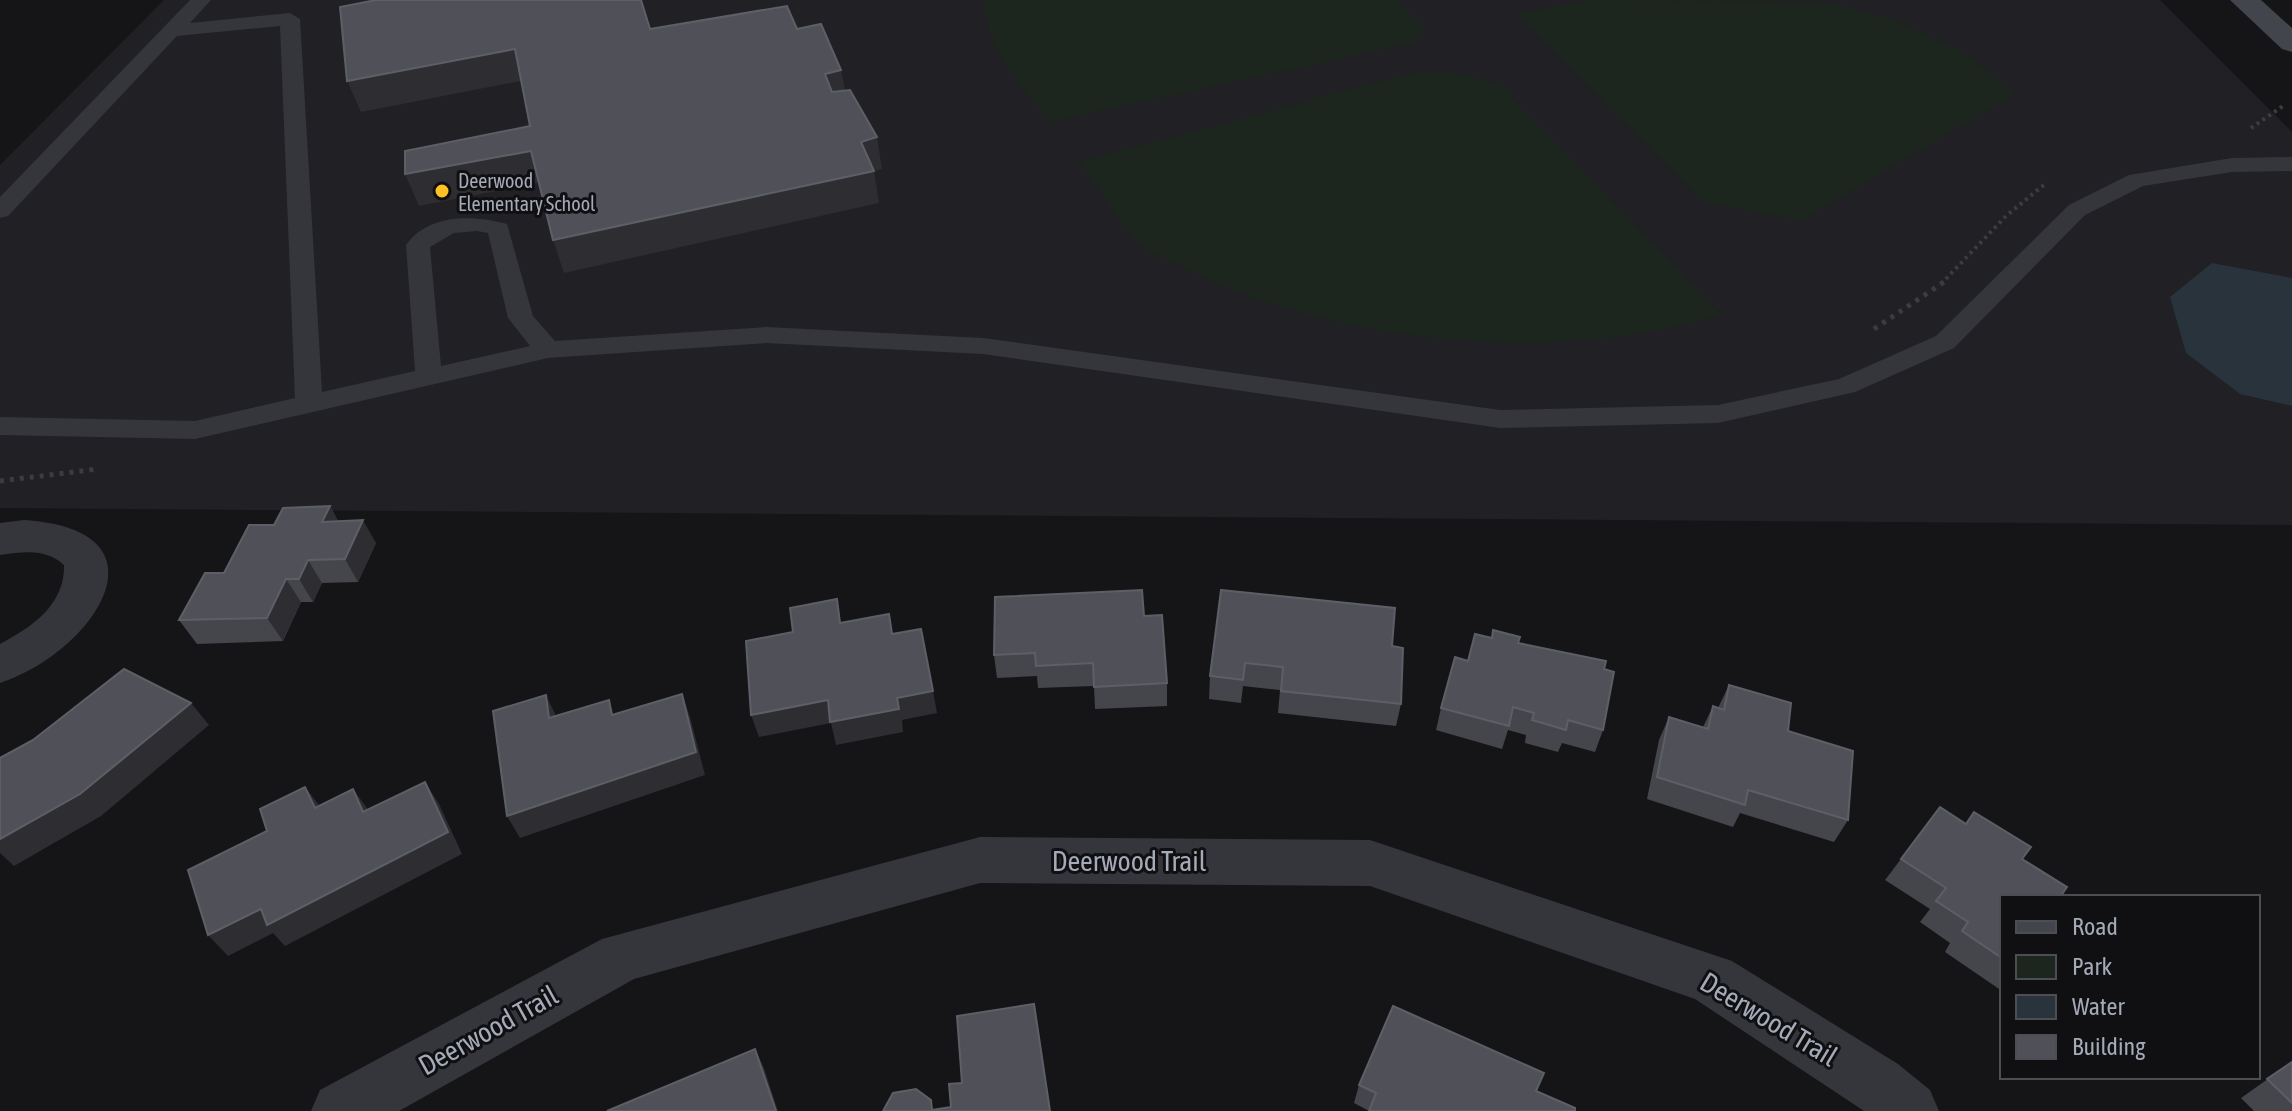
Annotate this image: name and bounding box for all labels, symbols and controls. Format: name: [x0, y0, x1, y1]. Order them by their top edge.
place label: Deerwood Elementary School: [458, 169, 596, 215]
marker: Deerwood Elementary School: [433, 182, 451, 200]
street label: Deerwood Trail: [1052, 845, 1207, 877]
legend: [2000, 895, 2260, 1079]
text: Road: [2072, 913, 2118, 940]
text: Park: [2072, 953, 2113, 980]
street label: Deerwood Trail: [1695, 966, 1844, 1073]
street label: Deerwood Trail: [413, 978, 564, 1081]
text: Water: [2072, 993, 2125, 1020]
text: Building: [2072, 1033, 2146, 1060]

